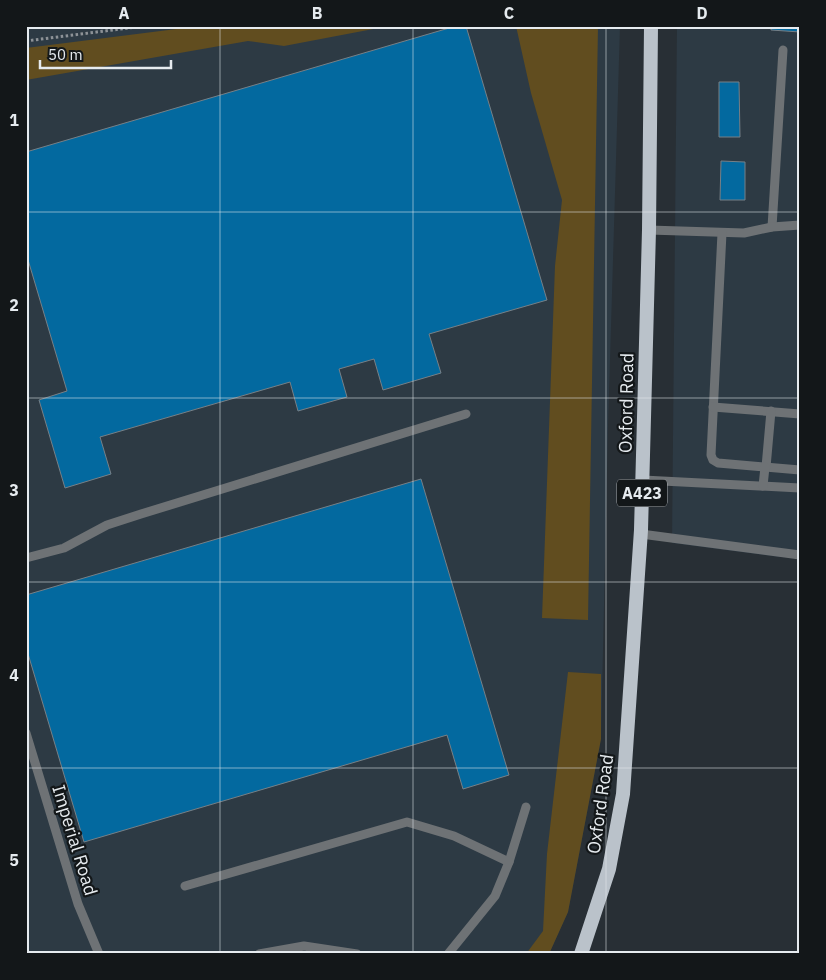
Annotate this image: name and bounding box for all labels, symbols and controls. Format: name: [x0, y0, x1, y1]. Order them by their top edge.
text: A: [119, 3, 130, 23]
text: B: [312, 3, 323, 23]
text: C: [504, 3, 514, 23]
text: D: [696, 3, 708, 23]
scale bar: [40, 38, 171, 70]
text: 50 m: [48, 45, 83, 64]
text: 1: [9, 110, 19, 130]
text: 2: [9, 295, 19, 315]
street label: Oxford Road: [614, 353, 638, 453]
road number: A423: [617, 479, 667, 506]
text: 3: [9, 480, 19, 500]
text: 4: [9, 665, 19, 685]
street label: Oxford Road: [582, 753, 618, 855]
street label: Imperial Road: [47, 782, 103, 898]
text: 5: [9, 850, 19, 870]

